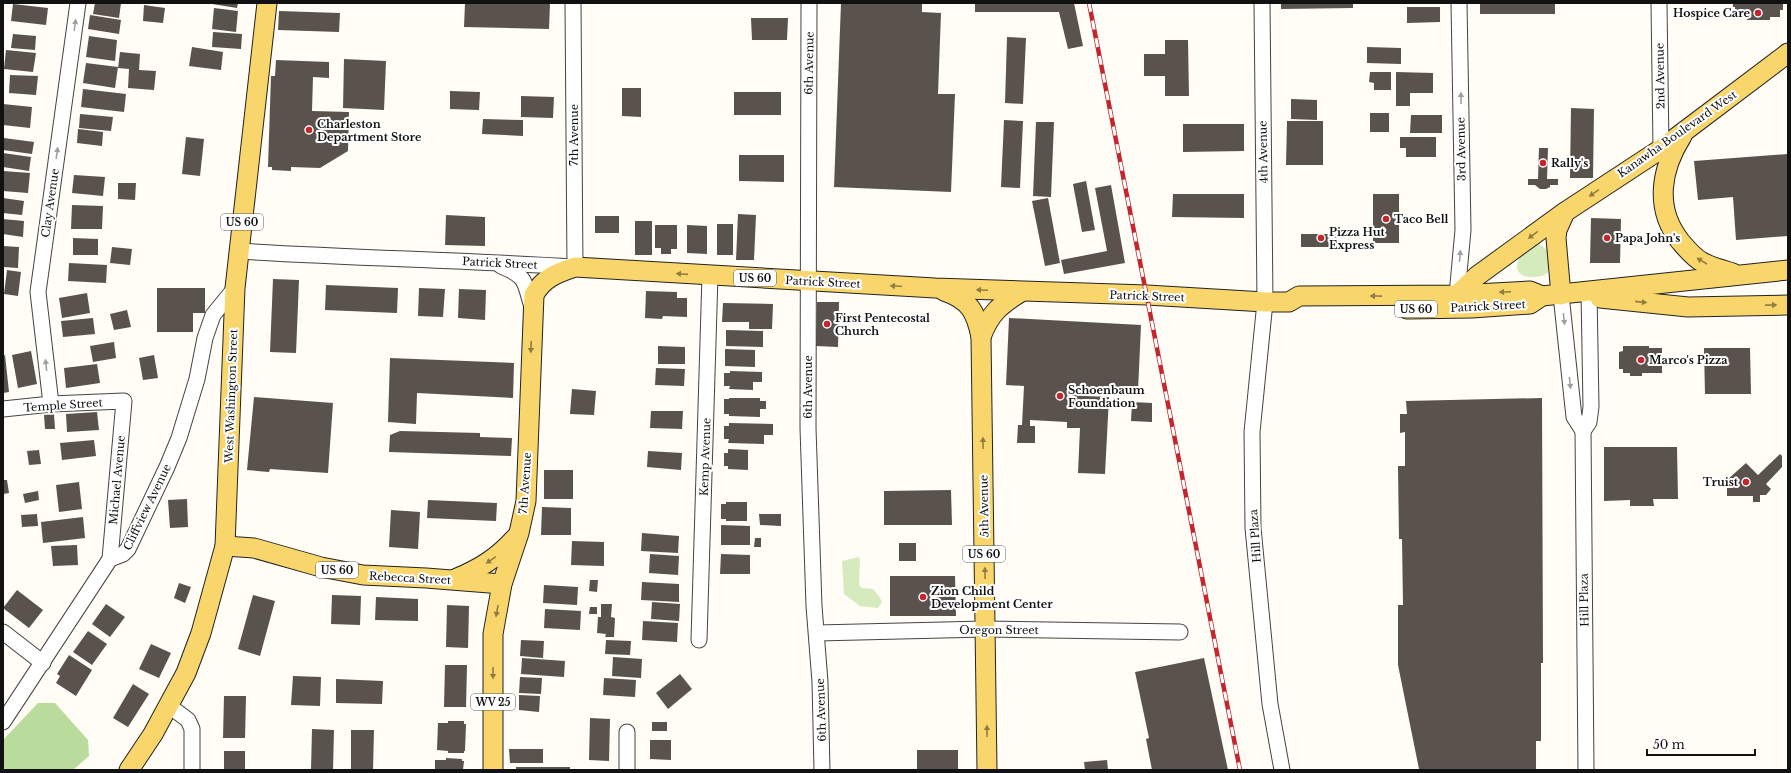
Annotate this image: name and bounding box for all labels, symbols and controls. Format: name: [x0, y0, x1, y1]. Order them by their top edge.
place label: Hospice Care: [1673, 6, 1751, 20]
marker: Hospice Care: [1753, 8, 1763, 18]
one-way arrow: [72, 19, 78, 31]
street label: 6th Avenue: [801, 31, 817, 95]
street label: 2nd Avenue: [1652, 43, 1668, 109]
street label: Kanawha Boulevard West: [1615, 87, 1740, 181]
one-way arrow: [1457, 92, 1464, 104]
street label: 7th Avenue: [567, 104, 581, 166]
place label: Charleston Department Store: [317, 117, 422, 144]
street label: 3rd Avenue: [1453, 117, 1469, 181]
street label: 4th Avenue: [1255, 120, 1271, 184]
marker: Charleston Department Store: [304, 125, 314, 135]
one-way arrow: [54, 147, 60, 159]
place label: Rally's: [1551, 156, 1588, 170]
marker: Rally's: [1538, 158, 1548, 168]
street label: Clay Avenue: [38, 168, 62, 238]
one-way arrow: [1589, 189, 1599, 197]
place label: Taco Bell: [1394, 212, 1449, 226]
road number: US 60: [221, 214, 263, 230]
marker: Taco Bell: [1381, 214, 1391, 224]
place label: Pizza Hut Express: [1329, 225, 1386, 252]
one-way arrow: [1528, 231, 1539, 239]
place label: Papa John's: [1615, 231, 1680, 245]
marker: Pizza Hut Express: [1316, 233, 1326, 243]
marker: Papa John's: [1602, 233, 1612, 243]
one-way arrow: [1457, 250, 1464, 262]
street label: Patrick Street: [462, 254, 539, 272]
one-way arrow: [1696, 257, 1708, 264]
one-way arrow: [676, 270, 688, 277]
road number: US 60: [734, 270, 776, 286]
street label: Patrick Street: [785, 273, 862, 291]
one-way arrow: [890, 282, 902, 289]
one-way arrow: [975, 287, 988, 293]
street label: Patrick Street: [1109, 288, 1186, 304]
one-way arrow: [1499, 289, 1511, 296]
one-way arrow: [1369, 293, 1382, 299]
street label: Patrick Street: [1450, 297, 1527, 315]
one-way arrow: [1635, 299, 1647, 306]
road number: US 60: [1395, 301, 1437, 317]
one-way arrow: [1765, 302, 1777, 309]
place label: First Pentecostal Church: [835, 311, 930, 338]
one-way arrow: [1560, 313, 1567, 325]
marker: First Pentecostal Church: [822, 319, 832, 329]
street label: West Washington Street: [222, 328, 240, 464]
one-way arrow: [527, 341, 534, 353]
place label: Marco's Pizza: [1649, 353, 1728, 367]
street label: 6th Avenue: [801, 355, 815, 419]
marker: Marco's Pizza: [1636, 355, 1646, 365]
one-way arrow: [43, 359, 50, 372]
one-way arrow: [1567, 377, 1573, 389]
place label: Schoenbaum Foundation: [1068, 383, 1145, 410]
marker: Schoenbaum Foundation: [1055, 391, 1065, 401]
street label: Temple Street: [23, 395, 104, 415]
street label: Kemp Avenue: [697, 418, 713, 496]
street label: Michael Avenue: [106, 435, 128, 525]
one-way arrow: [980, 436, 986, 449]
street label: 7th Avenue: [516, 452, 534, 514]
street label: Cliffview Avenue: [120, 461, 174, 553]
street label: 5th Avenue: [976, 475, 992, 537]
place label: Truist: [1703, 475, 1739, 489]
marker: Truist: [1741, 477, 1751, 487]
street label: Hill Plaza: [1246, 508, 1264, 563]
road number: US 60: [963, 546, 1005, 562]
one-way arrow: [486, 556, 497, 564]
road number: US 60: [316, 562, 358, 578]
one-way arrow: [981, 567, 988, 579]
street label: Rebecca Street: [368, 569, 452, 587]
street label: Hill Plaza: [1577, 572, 1591, 627]
place label: Zion Child Development Center: [931, 584, 1053, 611]
marker: Zion Child Development Center: [918, 592, 928, 602]
one-way arrow: [494, 605, 500, 617]
street label: Oregon Street: [959, 623, 1040, 637]
one-way arrow: [490, 667, 496, 680]
street label: 6th Avenue: [813, 678, 829, 742]
road number: WV 25: [471, 694, 515, 710]
one-way arrow: [984, 724, 990, 737]
scale bar: [1647, 731, 1755, 757]
text: 50 m: [1653, 737, 1685, 752]

